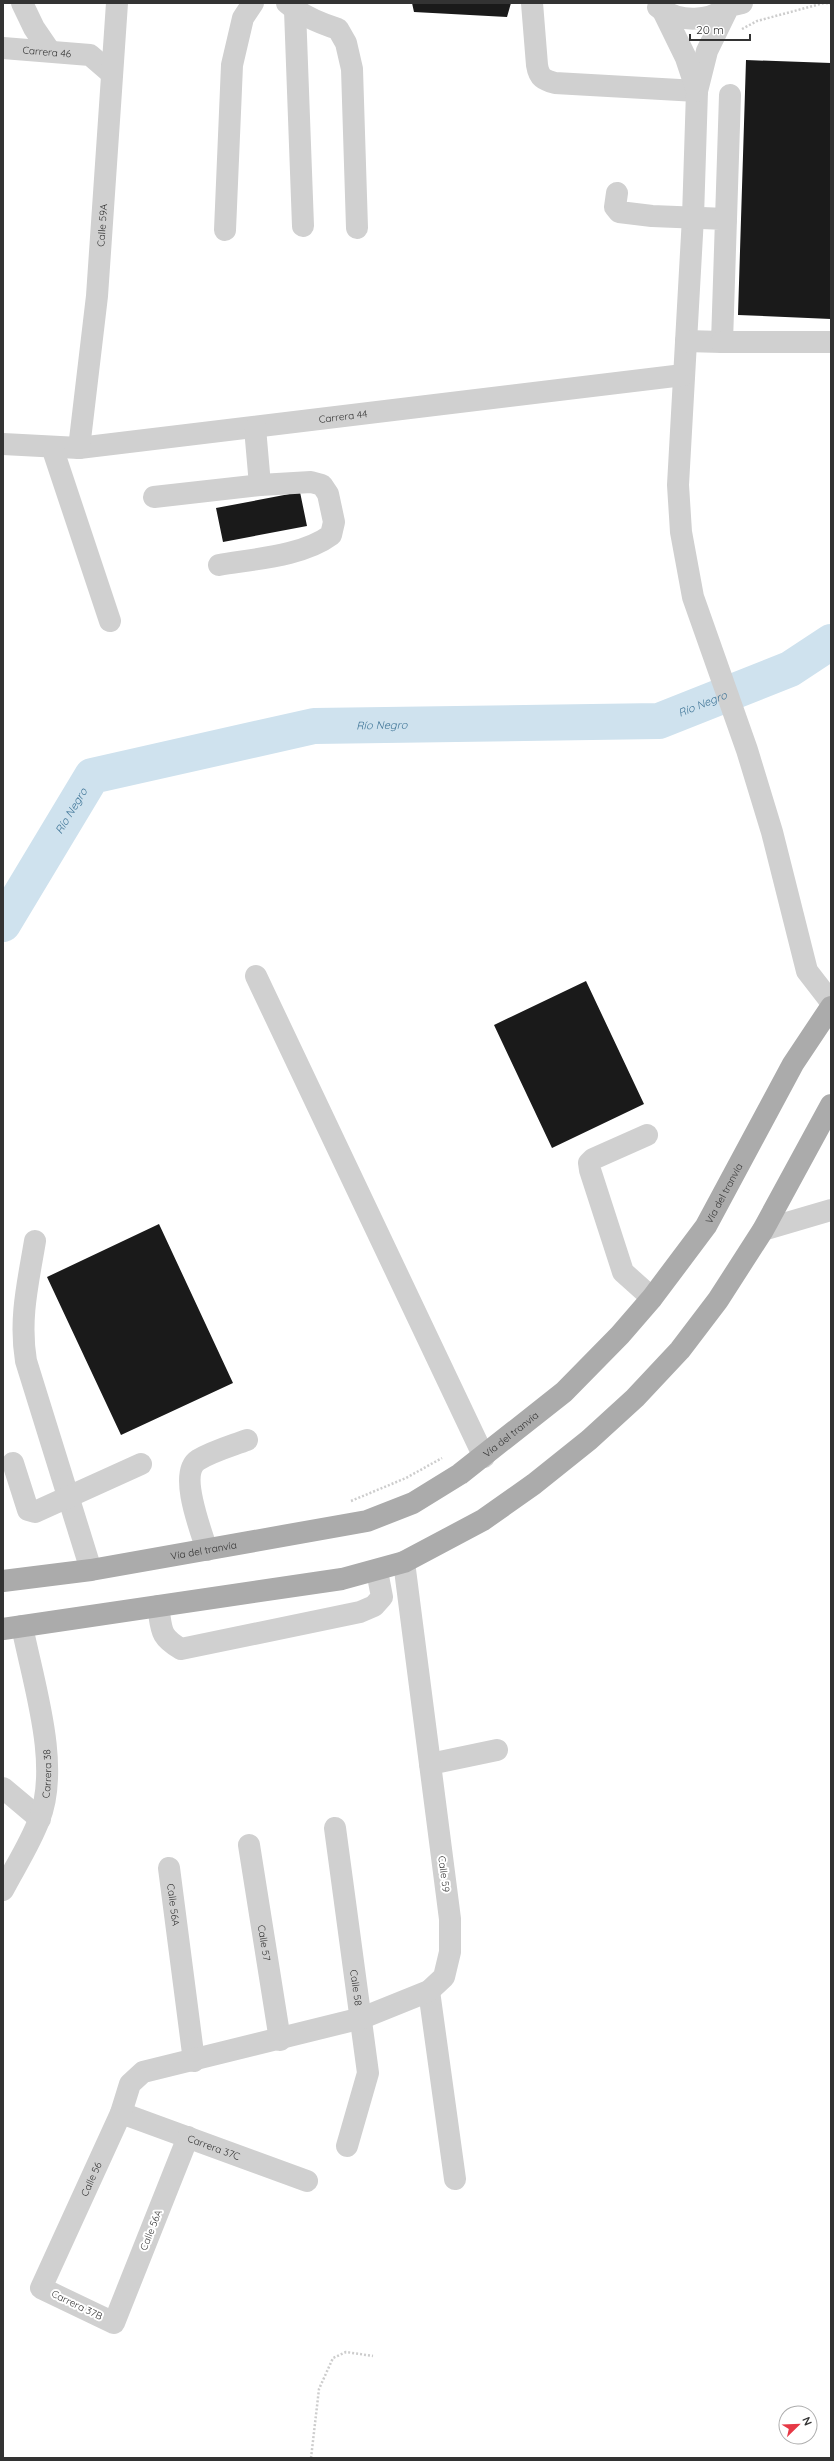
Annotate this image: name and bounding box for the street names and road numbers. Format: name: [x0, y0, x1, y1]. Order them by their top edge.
street label: Carrera 46: [22, 43, 72, 60]
street label: Calle 59A: [94, 203, 110, 247]
street label: Carrera 44: [318, 407, 368, 425]
street label: Vía del tranvía: [702, 1161, 745, 1226]
street label: Vía del tranvía: [480, 1408, 541, 1460]
street label: Vía del tranvía: [170, 1538, 238, 1562]
street label: Carrera 38: [39, 1749, 54, 1799]
street label: Calle 59: [435, 1855, 453, 1893]
street label: Calle 56A: [165, 1883, 183, 1927]
street label: Calle 57: [255, 1924, 274, 1962]
street label: Calle 58: [348, 1969, 365, 2006]
street label: Carrera 37C: [186, 2131, 242, 2163]
street label: Calle 56: [77, 2159, 105, 2198]
street label: Calle 56A: [137, 2207, 165, 2252]
street label: Carrera 37B: [49, 2287, 105, 2323]

